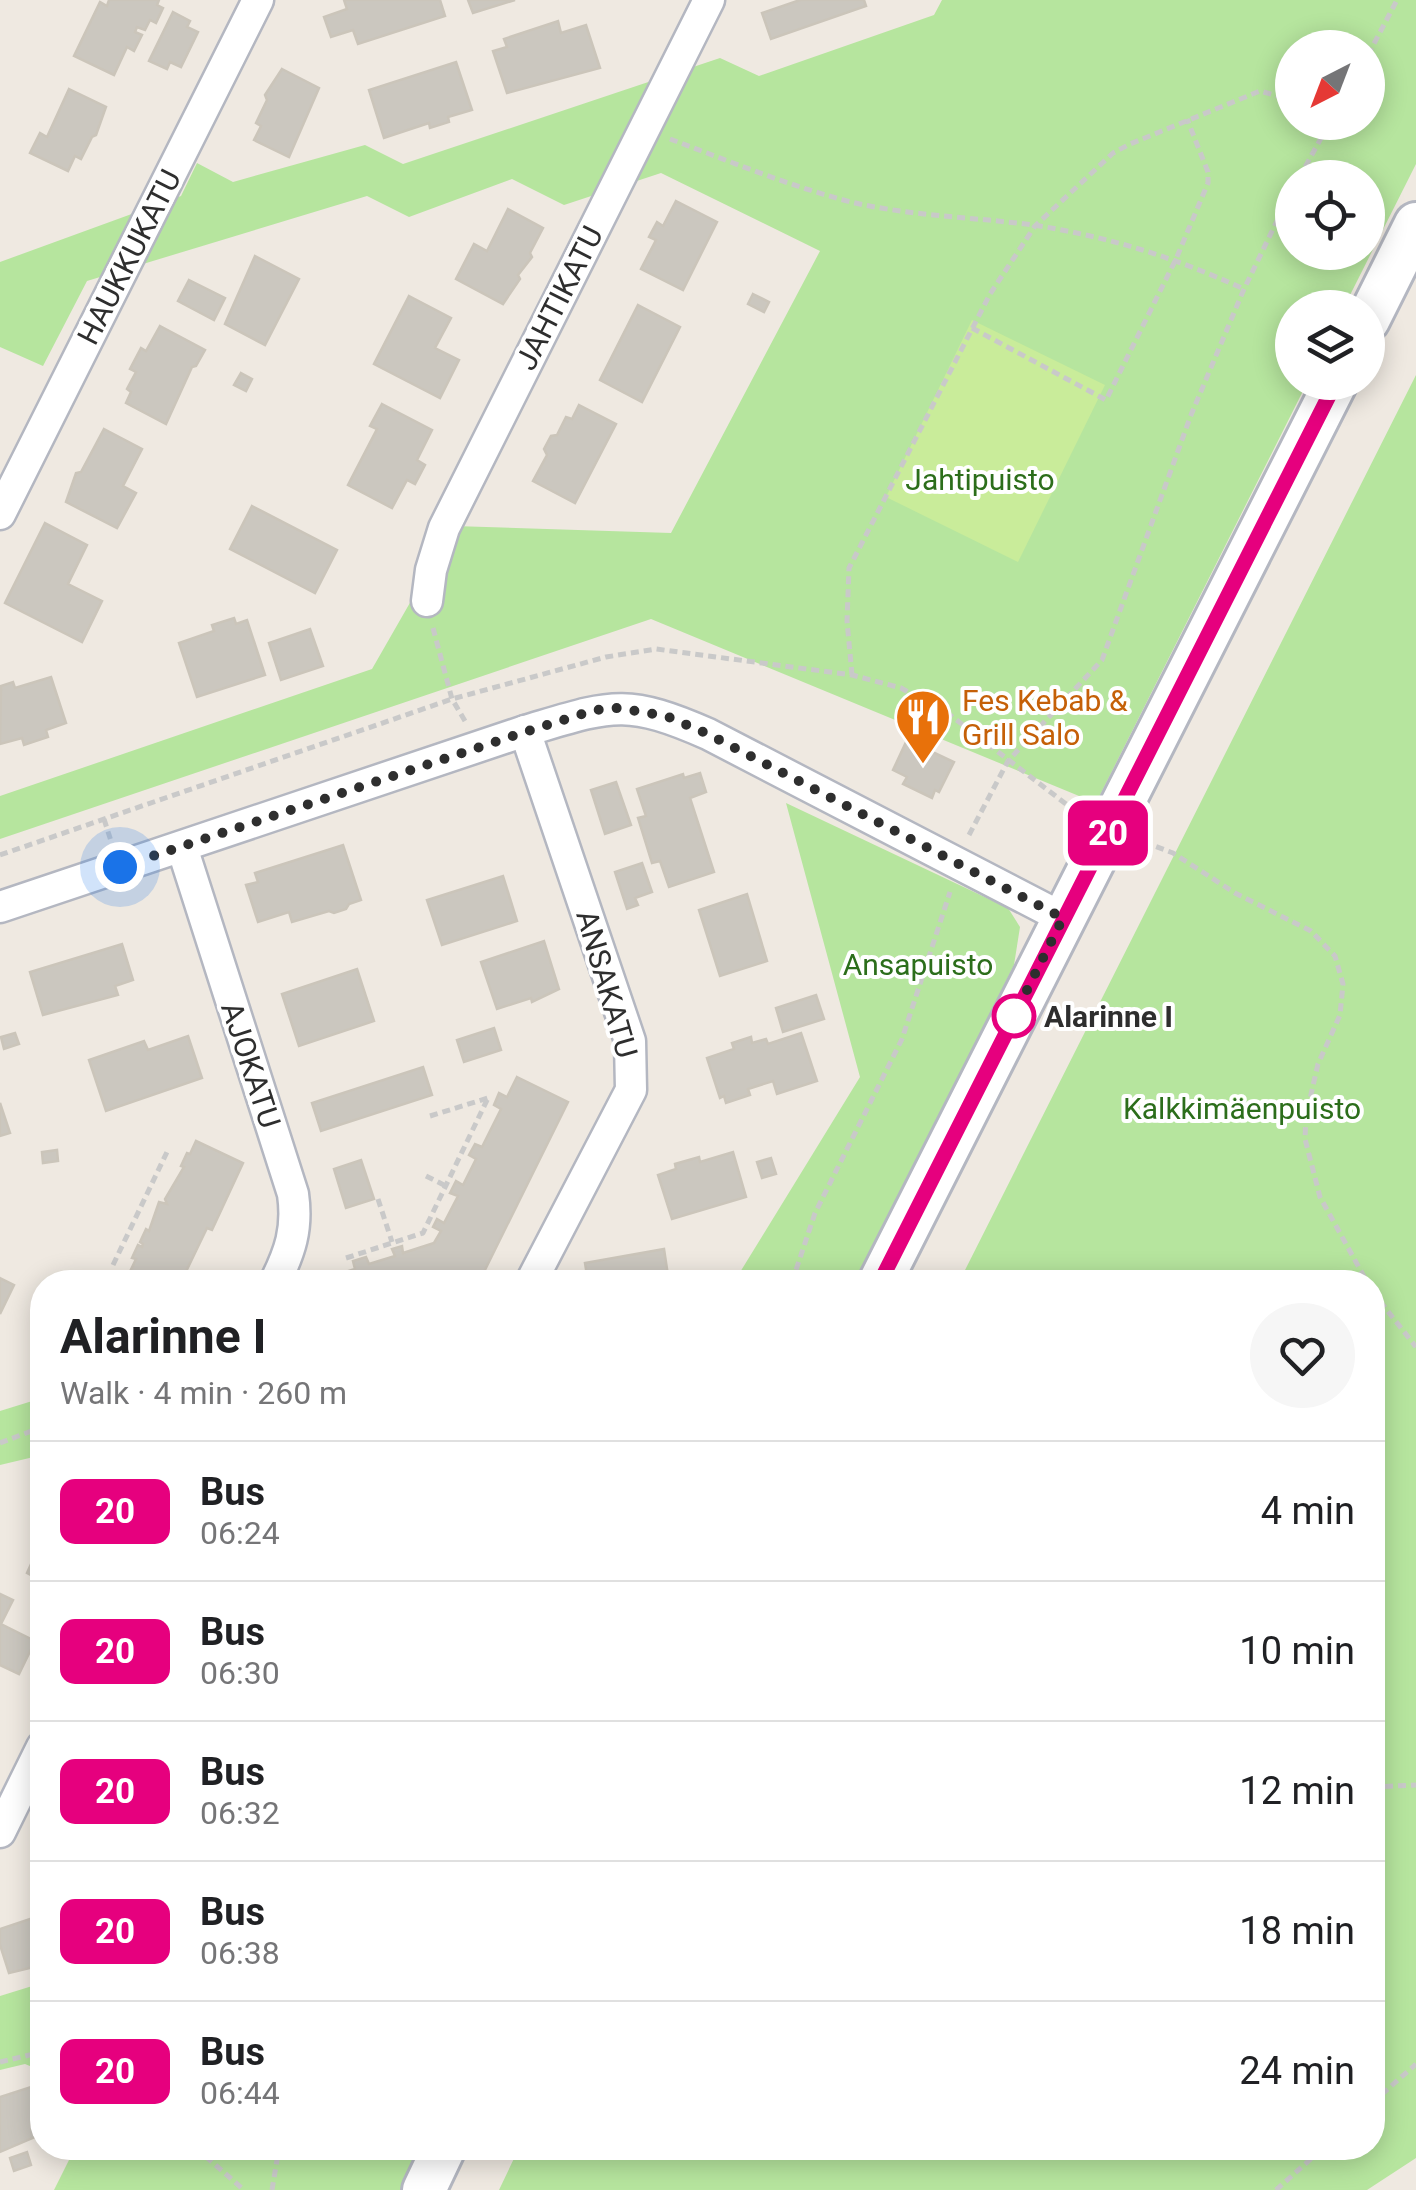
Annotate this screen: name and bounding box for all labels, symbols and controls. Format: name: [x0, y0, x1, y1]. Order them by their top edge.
north arrow: [1275, 30, 1385, 140]
map controls: [1275, 30, 1385, 400]
button: locate: [1275, 160, 1385, 270]
street label: HAUKKUKATU: [70, 164, 188, 350]
street label: JAHTIKATU: [508, 220, 610, 376]
button: layers: [1275, 290, 1385, 400]
park label: Jahtipuisto: [905, 462, 1055, 497]
place label: Fes Kebab & Grill Salo: [962, 683, 1128, 752]
restaurant icon: Fes Kebab & Grill Salo: [893, 687, 953, 766]
line badge: 20: [1063, 800, 1153, 866]
text: 20: [1088, 813, 1128, 854]
your location: [95, 842, 145, 892]
street label: ANSAKATU: [569, 906, 645, 1062]
park label: Ansapuisto: [843, 947, 993, 982]
marker: Alarinne I: [993, 995, 1035, 1037]
street label: AJOKATU: [214, 997, 288, 1133]
place label: Alarinne I: [1044, 999, 1173, 1034]
park label: Kalkkimäenpuisto: [1123, 1091, 1361, 1126]
button: heart: [1250, 1303, 1355, 1408]
text: Alarinne I: [60, 1308, 267, 1365]
text: Walk · 4 min · 260 m: [60, 1374, 347, 1412]
text: Bus: [200, 1470, 265, 1514]
text: 4 min: [1261, 1489, 1355, 1533]
text: 20: [95, 1491, 135, 1532]
text: 06:24: [200, 1514, 280, 1552]
text: Bus: [200, 1610, 265, 1654]
text: 10 min: [1239, 1629, 1355, 1673]
text: 20: [95, 1631, 135, 1672]
text: 06:30: [200, 1654, 280, 1692]
text: Bus: [200, 1750, 265, 1794]
text: 12 min: [1239, 1769, 1355, 1813]
text: 20: [95, 1771, 135, 1812]
text: 06:32: [200, 1794, 280, 1832]
text: Bus: [200, 1890, 265, 1934]
text: 18 min: [1239, 1909, 1355, 1953]
text: 20: [95, 1911, 135, 1952]
text: 06:38: [200, 1934, 280, 1972]
text: Bus: [200, 2030, 265, 2074]
text: 24 min: [1239, 2049, 1355, 2093]
text: 20: [95, 2051, 135, 2092]
text: 06:44: [200, 2074, 280, 2112]

